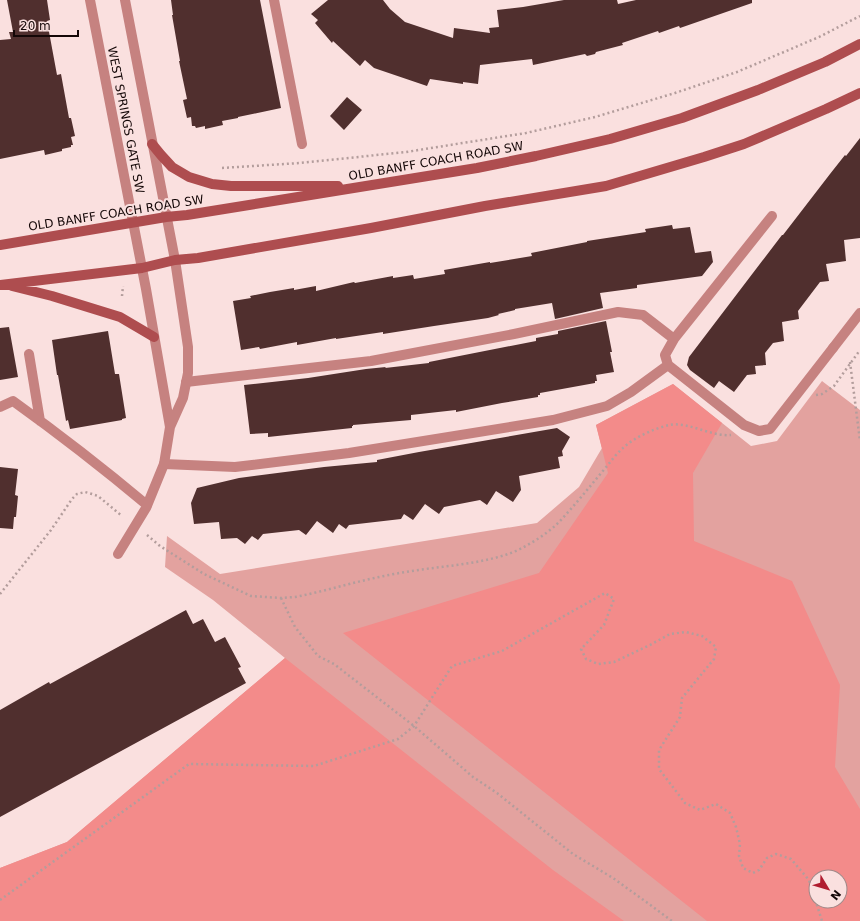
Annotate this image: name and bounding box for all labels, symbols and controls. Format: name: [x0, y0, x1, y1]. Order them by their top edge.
scale bar: [14, 12, 78, 38]
text: 20 m: [20, 19, 51, 33]
street label: WEST SPRINGS GATE SW: [105, 45, 147, 195]
street label: OLD BANFF COACH ROAD SW: [347, 139, 525, 183]
street label: OLD BANFF COACH ROAD SW: [27, 192, 205, 234]
north arrow: [808, 869, 848, 909]
text: N: [828, 887, 843, 902]

